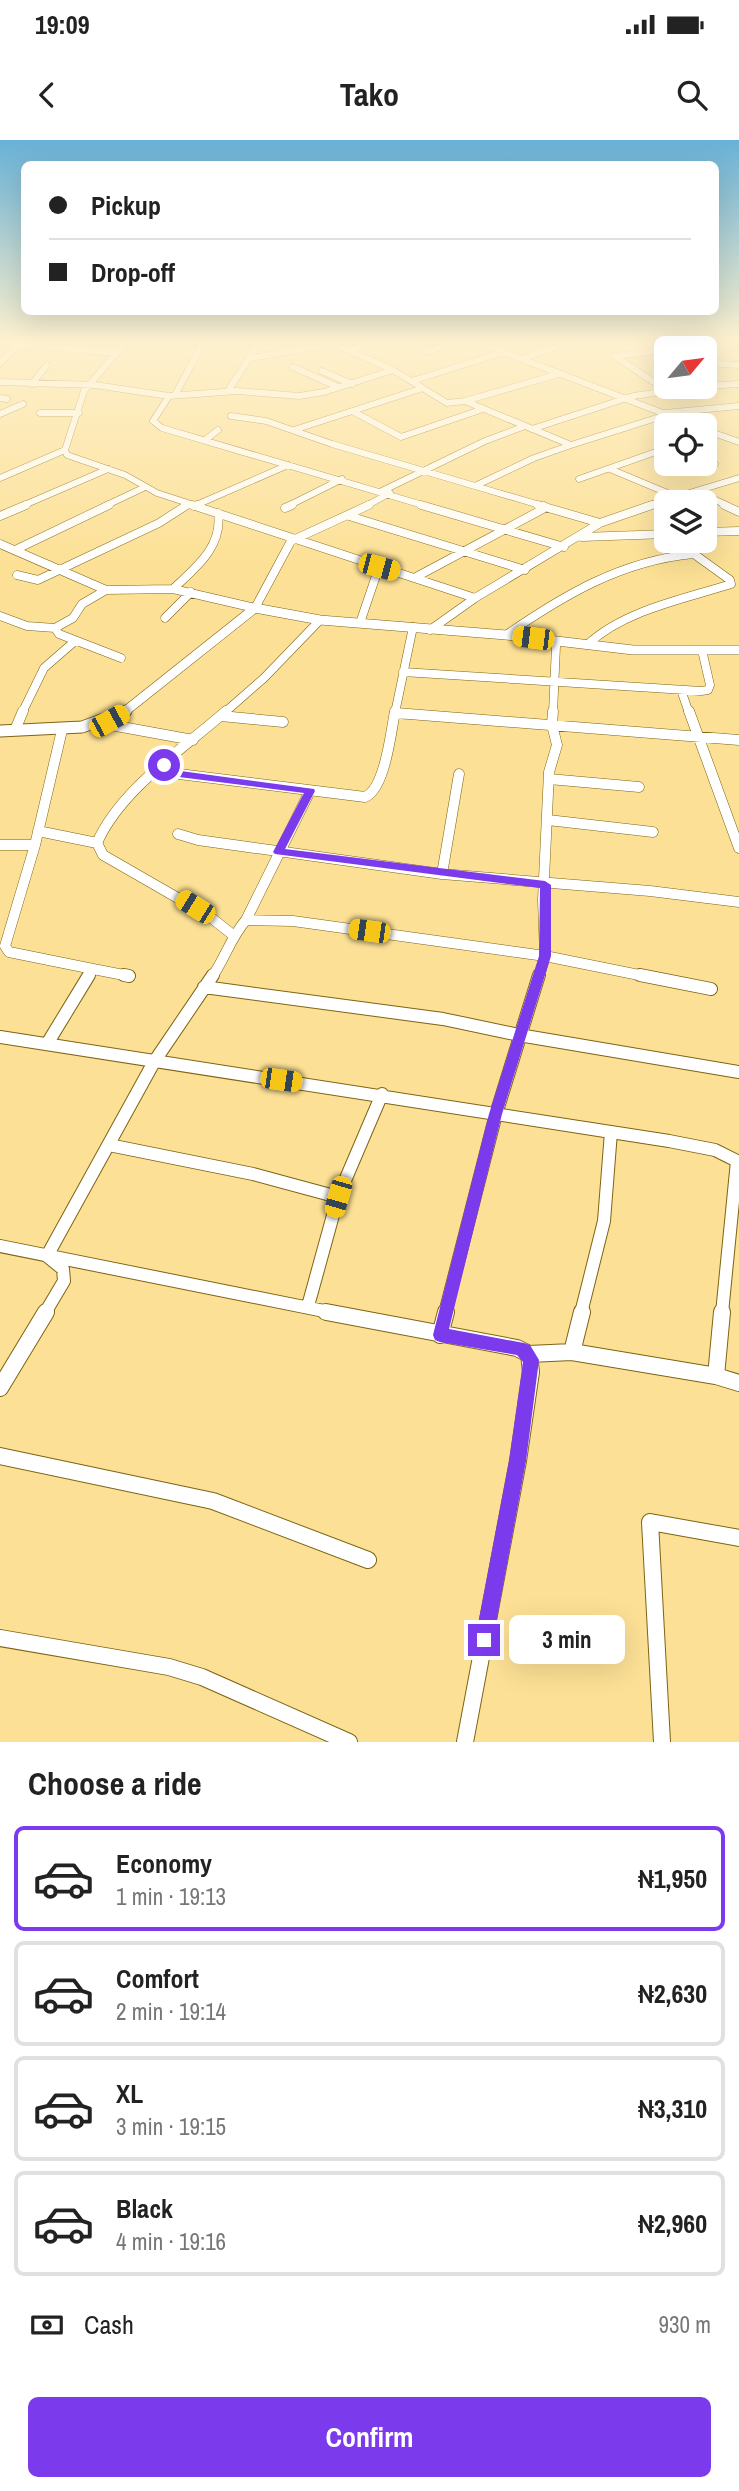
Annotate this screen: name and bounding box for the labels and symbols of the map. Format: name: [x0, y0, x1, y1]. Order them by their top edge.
north arrow: [654, 336, 718, 399]
car: [356, 551, 403, 583]
car: [511, 625, 556, 651]
car: [86, 702, 133, 740]
route start: [148, 749, 180, 781]
car: [172, 887, 219, 927]
car: [347, 918, 392, 944]
car: [259, 1067, 304, 1093]
car: [323, 1174, 354, 1220]
callout: 3 min: [508, 1616, 624, 1664]
route end: [468, 1624, 500, 1656]

